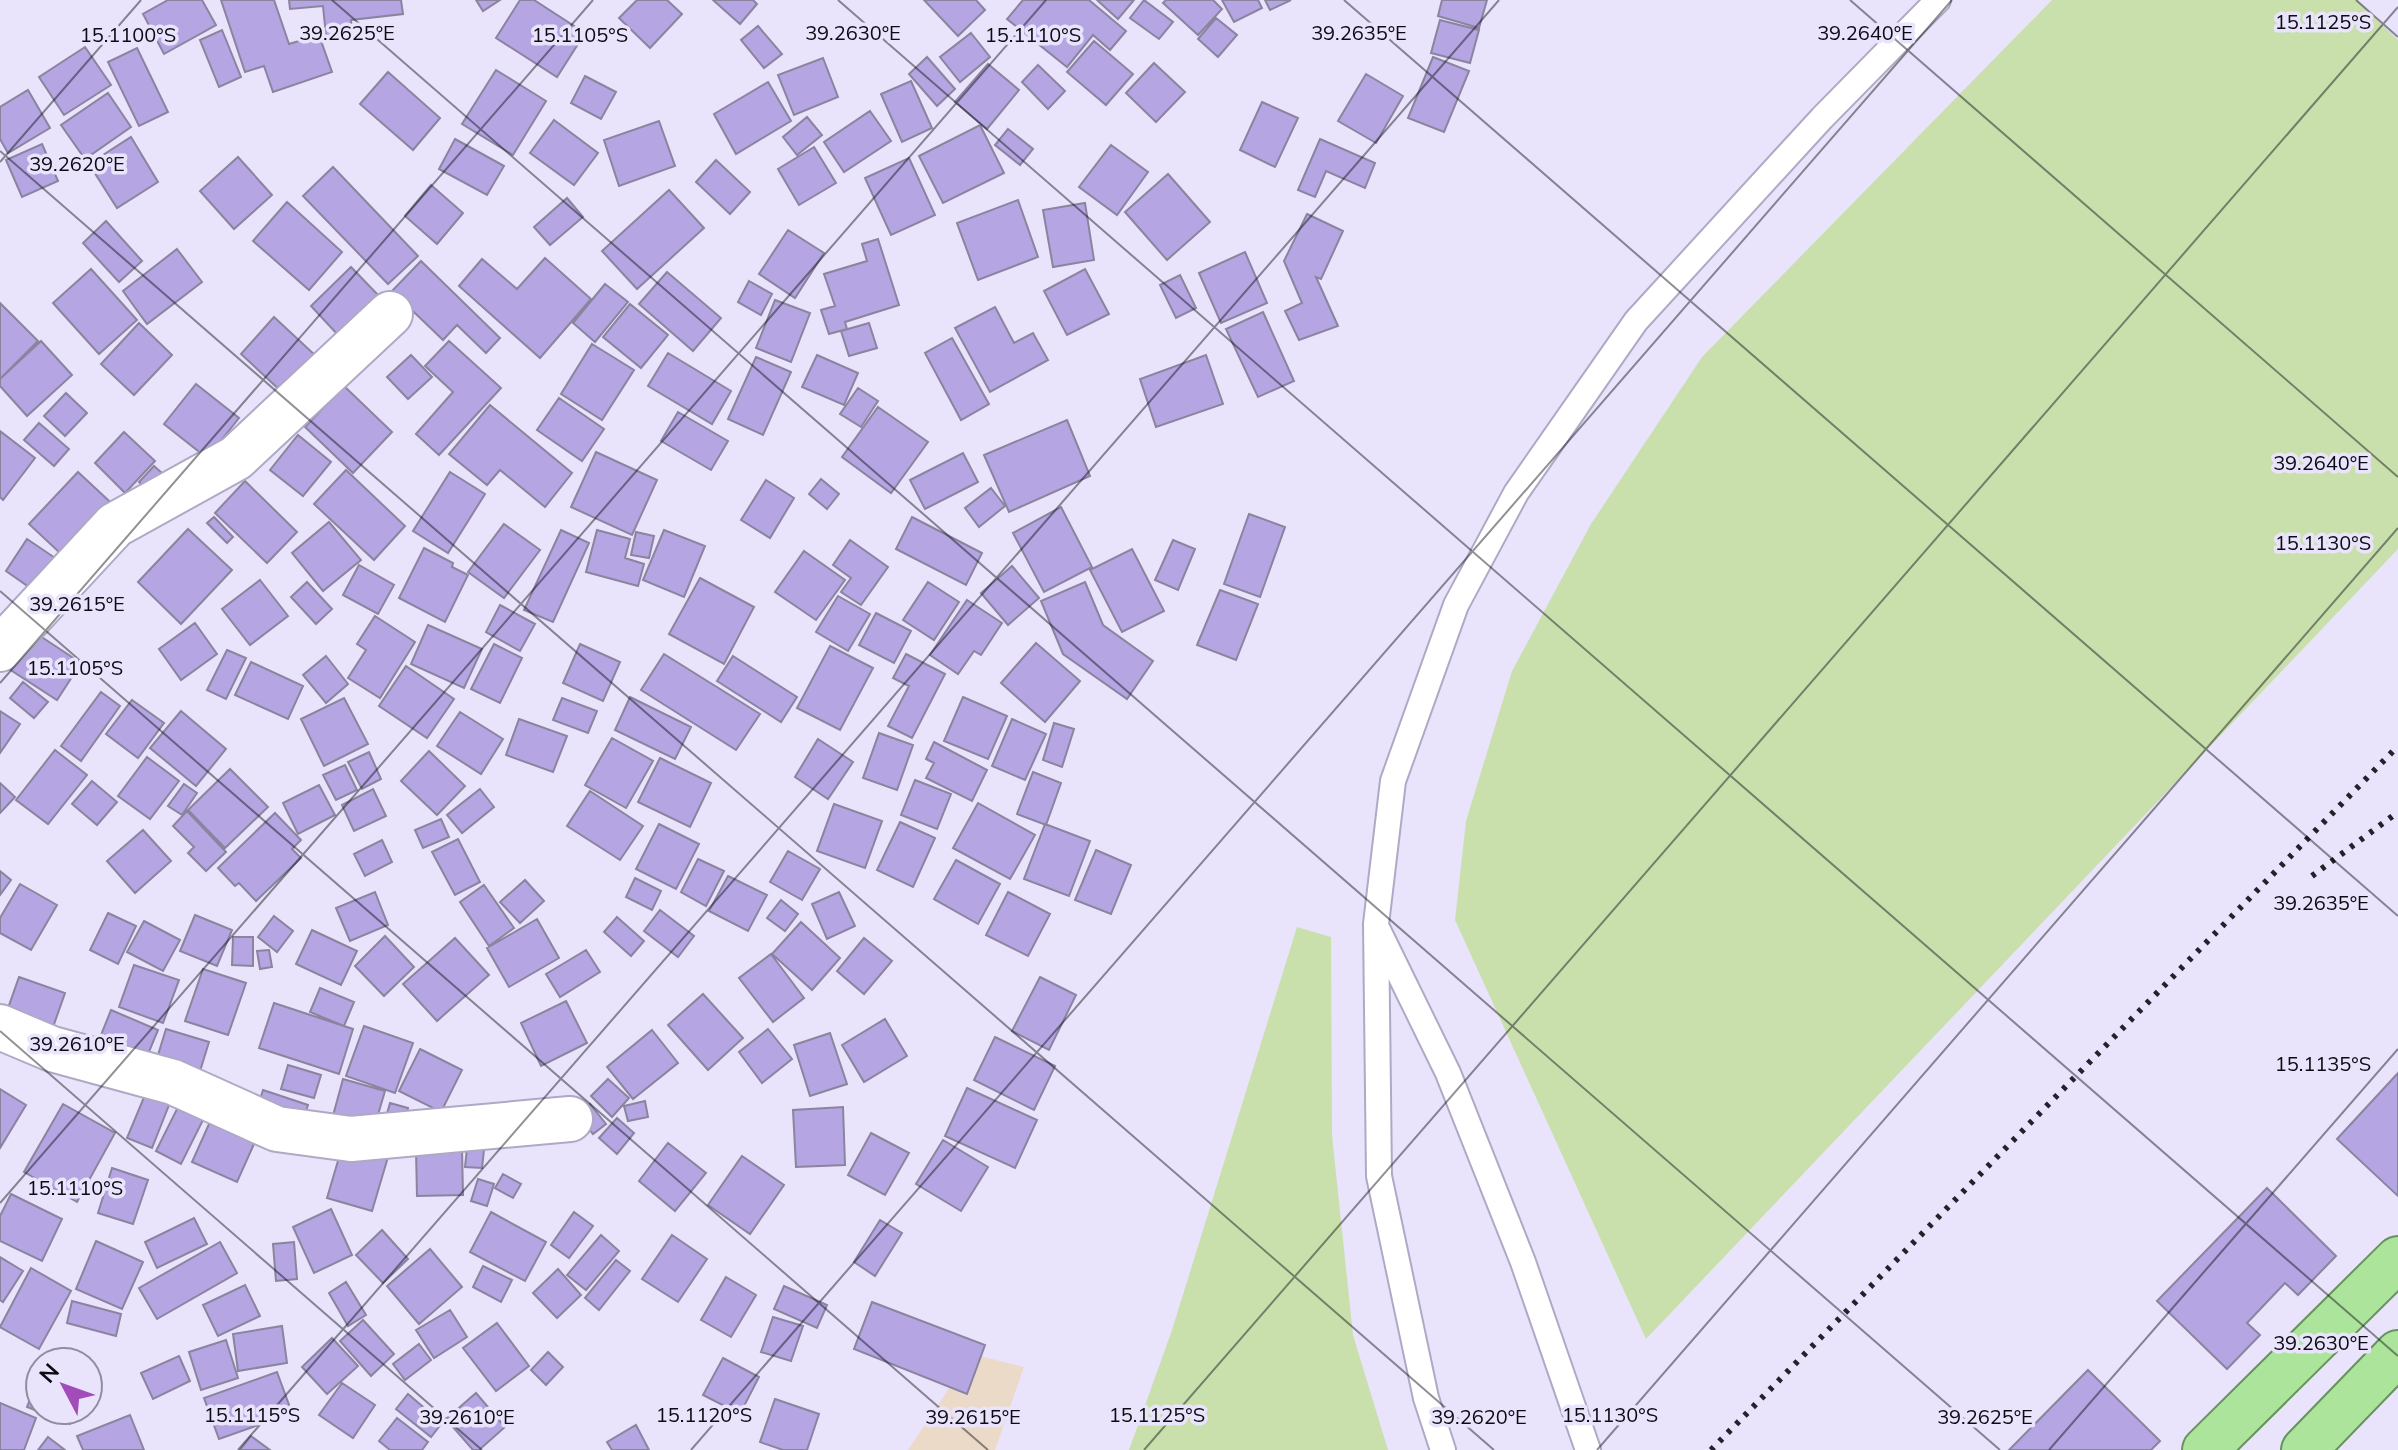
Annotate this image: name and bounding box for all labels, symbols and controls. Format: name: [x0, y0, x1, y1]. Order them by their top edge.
text: 15.1125°S: [2275, 9, 2371, 34]
text: 39.2625°E: [299, 20, 395, 45]
text: 39.2630°E: [805, 20, 901, 45]
text: 39.2635°E: [1311, 20, 1407, 45]
text: 39.2640°E: [1817, 20, 1913, 45]
text: 15.1100°S: [80, 22, 176, 47]
text: 15.1105°S: [532, 22, 628, 47]
text: 15.1110°S: [985, 22, 1081, 47]
text: 39.2620°E: [29, 151, 125, 176]
text: 39.2640°E: [2273, 450, 2369, 475]
text: 15.1130°S: [2275, 530, 2371, 555]
text: 39.2615°E: [29, 591, 125, 616]
text: 15.1105°S: [27, 655, 123, 680]
text: 39.2635°E: [2273, 890, 2369, 915]
text: 39.2610°E: [29, 1031, 125, 1056]
text: 15.1135°S: [2275, 1051, 2371, 1076]
text: 15.1110°S: [27, 1175, 123, 1200]
text: 39.2630°E: [2273, 1330, 2369, 1355]
north arrow: [24, 1346, 104, 1426]
text: N: [33, 1357, 65, 1388]
text: 15.1115°S: [204, 1402, 300, 1427]
text: 15.1120°S: [656, 1402, 752, 1427]
text: 15.1125°S: [1109, 1402, 1205, 1427]
text: 15.1130°S: [1562, 1402, 1658, 1427]
text: 39.2610°E: [419, 1404, 515, 1429]
text: 39.2615°E: [925, 1404, 1021, 1429]
text: 39.2620°E: [1431, 1404, 1527, 1429]
text: 39.2625°E: [1937, 1404, 2033, 1429]

